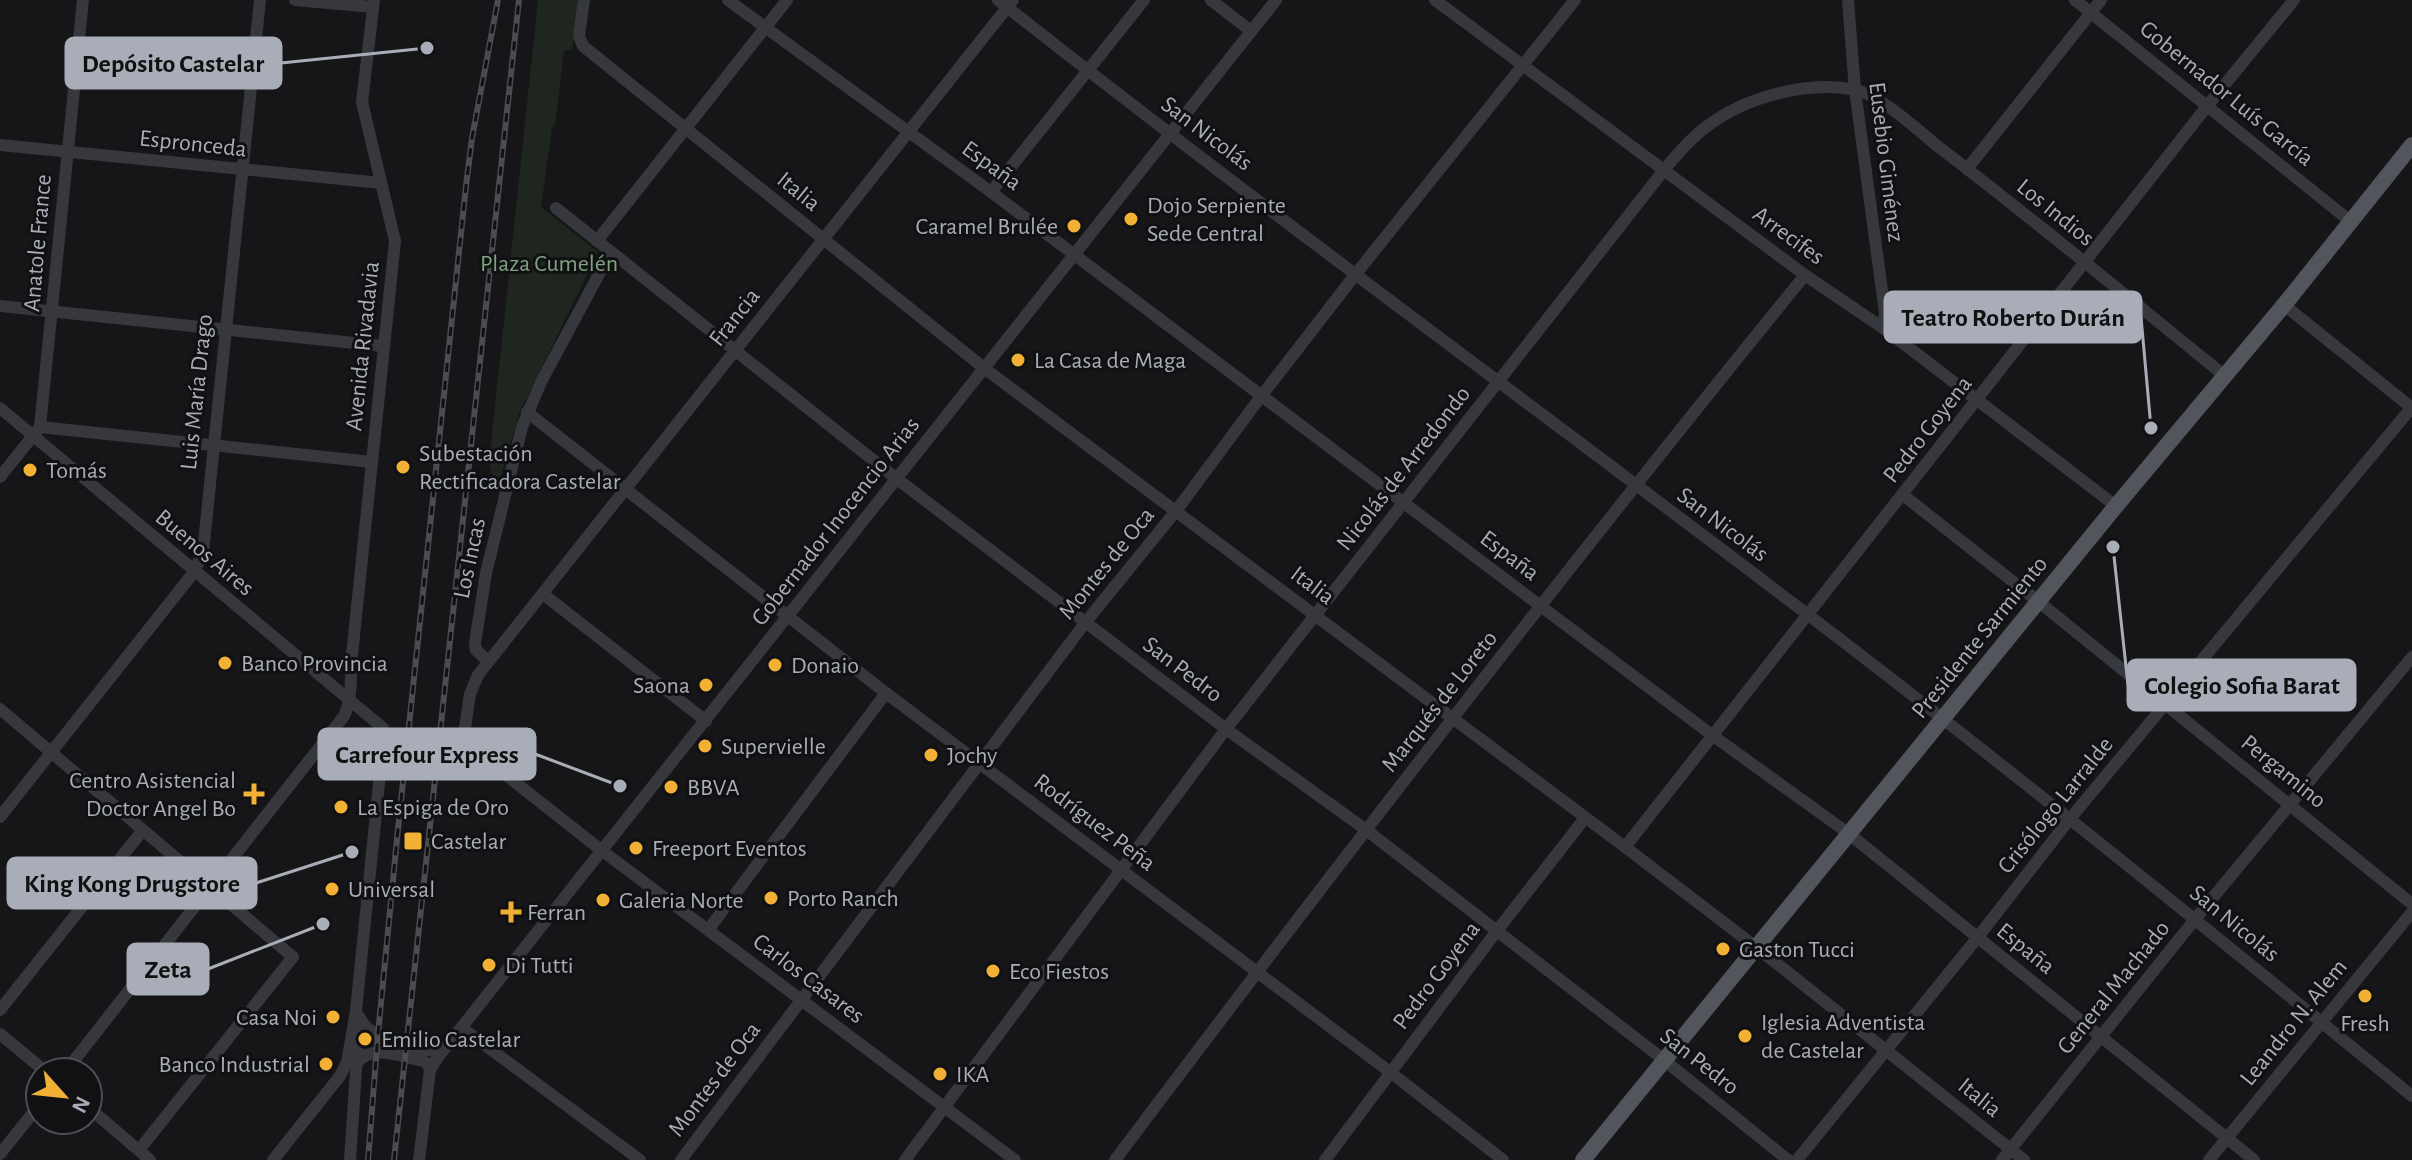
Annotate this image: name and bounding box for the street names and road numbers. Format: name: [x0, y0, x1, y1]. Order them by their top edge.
street label: Gobernador Luís García: [2135, 17, 2318, 171]
street label: Eusebio Giménez: [1864, 81, 1908, 244]
street label: San Nicolás: [1156, 92, 1256, 176]
street label: Espronceda: [138, 126, 248, 162]
street label: España: [957, 136, 1026, 195]
street label: Italia: [772, 167, 824, 216]
street label: Anatole France: [20, 173, 56, 313]
street label: Los Indios: [2012, 175, 2099, 251]
street label: Arrecifes: [1748, 202, 1829, 270]
street label: Avenida Rivadavia: [342, 260, 384, 432]
street label: Francia: [705, 284, 765, 351]
street label: Luis María Drago: [177, 313, 217, 471]
street label: Pedro Goyena: [1879, 372, 1977, 488]
street label: Nicolás de Arredondo: [1332, 382, 1475, 555]
street label: Gobernador Inocencio Arias: [747, 413, 924, 630]
street label: San Nicolás: [1672, 483, 1772, 567]
street label: Montes de Oca: [1055, 503, 1159, 624]
street label: Buenos Aires: [150, 505, 258, 601]
street label: Los Incas: [450, 516, 490, 601]
street label: España: [1475, 526, 1543, 586]
street label: Presidente Sarmiento: [1907, 552, 2052, 723]
street label: Italia: [1286, 562, 1339, 610]
street label: Marqués de Loreto: [1377, 626, 1502, 777]
street label: San Pedro: [1138, 632, 1227, 707]
street label: Pergamino: [2236, 730, 2330, 813]
street label: Crisólogo Larralde: [1994, 733, 2118, 878]
street label: Rodríguez Peña: [1029, 770, 1160, 876]
street label: San Nicolás: [2185, 881, 2284, 967]
street label: General Machado: [2053, 916, 2175, 1059]
street label: Pedro Goyena: [1389, 917, 1485, 1034]
street label: España: [1992, 918, 2059, 979]
street label: Carlos Casares: [748, 929, 869, 1028]
street label: Leandro N. Alem: [2236, 955, 2352, 1090]
street label: Montes de Oca: [664, 1018, 765, 1141]
street label: San Pedro: [1656, 1024, 1743, 1100]
street label: Italia: [1953, 1073, 2005, 1122]

